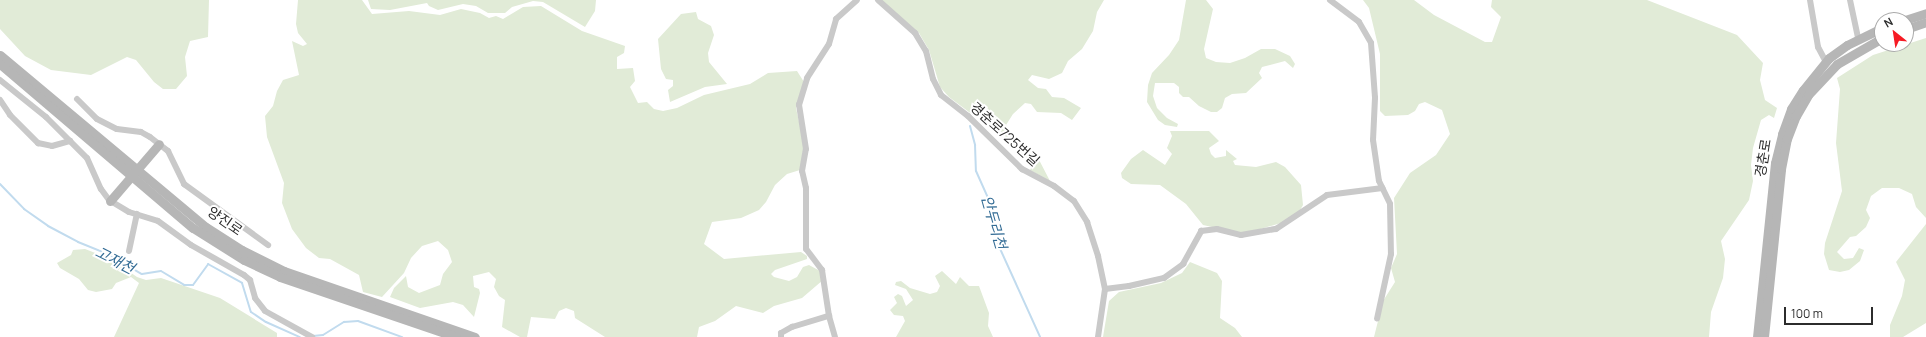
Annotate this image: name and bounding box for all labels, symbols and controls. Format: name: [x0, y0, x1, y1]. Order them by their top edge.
north arrow: [1874, 12, 1914, 52]
text: N: [1881, 14, 1895, 31]
street label: 경춘로725번길: [967, 98, 1043, 170]
street label: 경춘로: [1752, 138, 1774, 178]
water label: 안두리천: [978, 193, 1010, 251]
street label: 양진로: [204, 203, 246, 239]
water label: 고재천: [92, 243, 138, 277]
scale bar: [1786, 299, 1875, 325]
text: 100 m: [1791, 305, 1823, 322]

